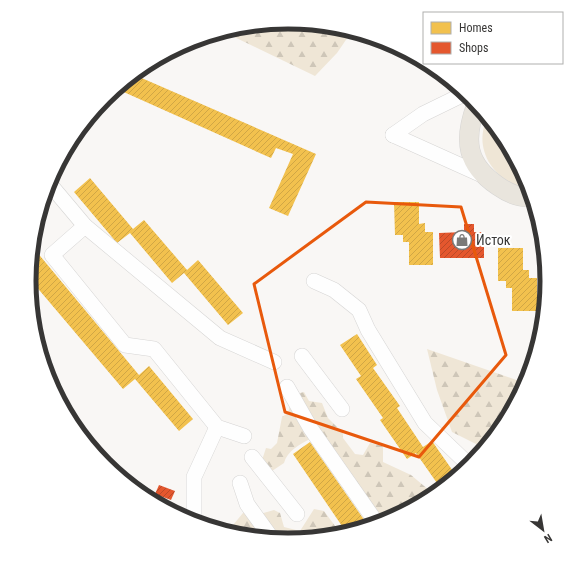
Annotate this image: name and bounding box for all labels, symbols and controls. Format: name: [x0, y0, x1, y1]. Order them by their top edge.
legend: [423, 12, 563, 64]
text: Homes: [459, 21, 493, 35]
text: Shops: [459, 41, 488, 55]
shop icon: Исток: [451, 229, 473, 251]
place label: Исток: [476, 232, 511, 248]
north arrow: [523, 510, 563, 550]
text: N: [541, 531, 554, 546]

